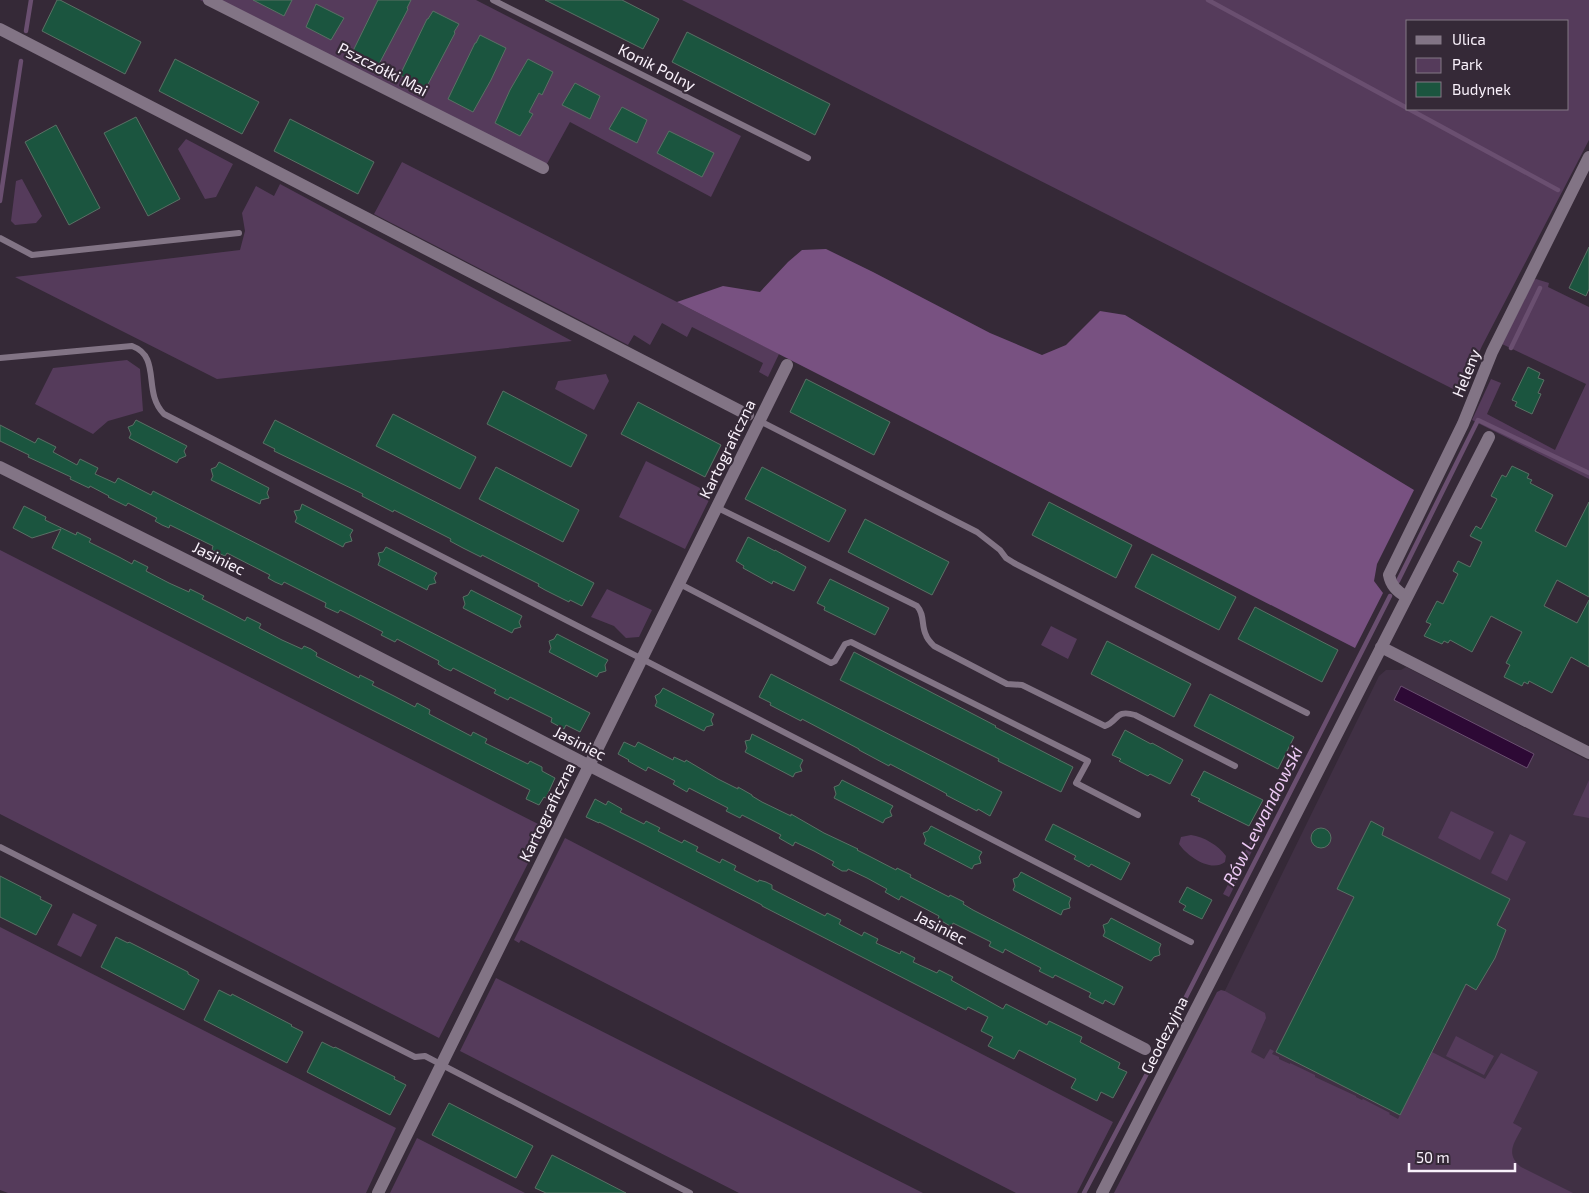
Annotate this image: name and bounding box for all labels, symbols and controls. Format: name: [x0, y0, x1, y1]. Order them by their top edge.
legend: [1406, 20, 1569, 110]
text: Ulica: [1452, 30, 1486, 48]
street label: Pszczółki Mai: [335, 38, 431, 99]
street label: Konik Polny: [615, 39, 699, 94]
text: Park: [1452, 55, 1483, 73]
text: Budynek: [1452, 80, 1511, 98]
street label: Heleny: [1447, 345, 1484, 400]
street label: Kartograficzna: [694, 396, 759, 501]
street label: Jasiniec: [190, 537, 249, 578]
street label: Jasiniec: [551, 721, 610, 764]
water label: Rów Lewandowski: [1217, 742, 1307, 889]
street label: Kartograficzna: [514, 759, 579, 864]
street label: Jasiniec: [912, 905, 971, 948]
street label: Geodezyjna: [1136, 993, 1192, 1077]
scale bar: [1409, 1140, 1515, 1172]
text: 50 m: [1416, 1148, 1450, 1166]

